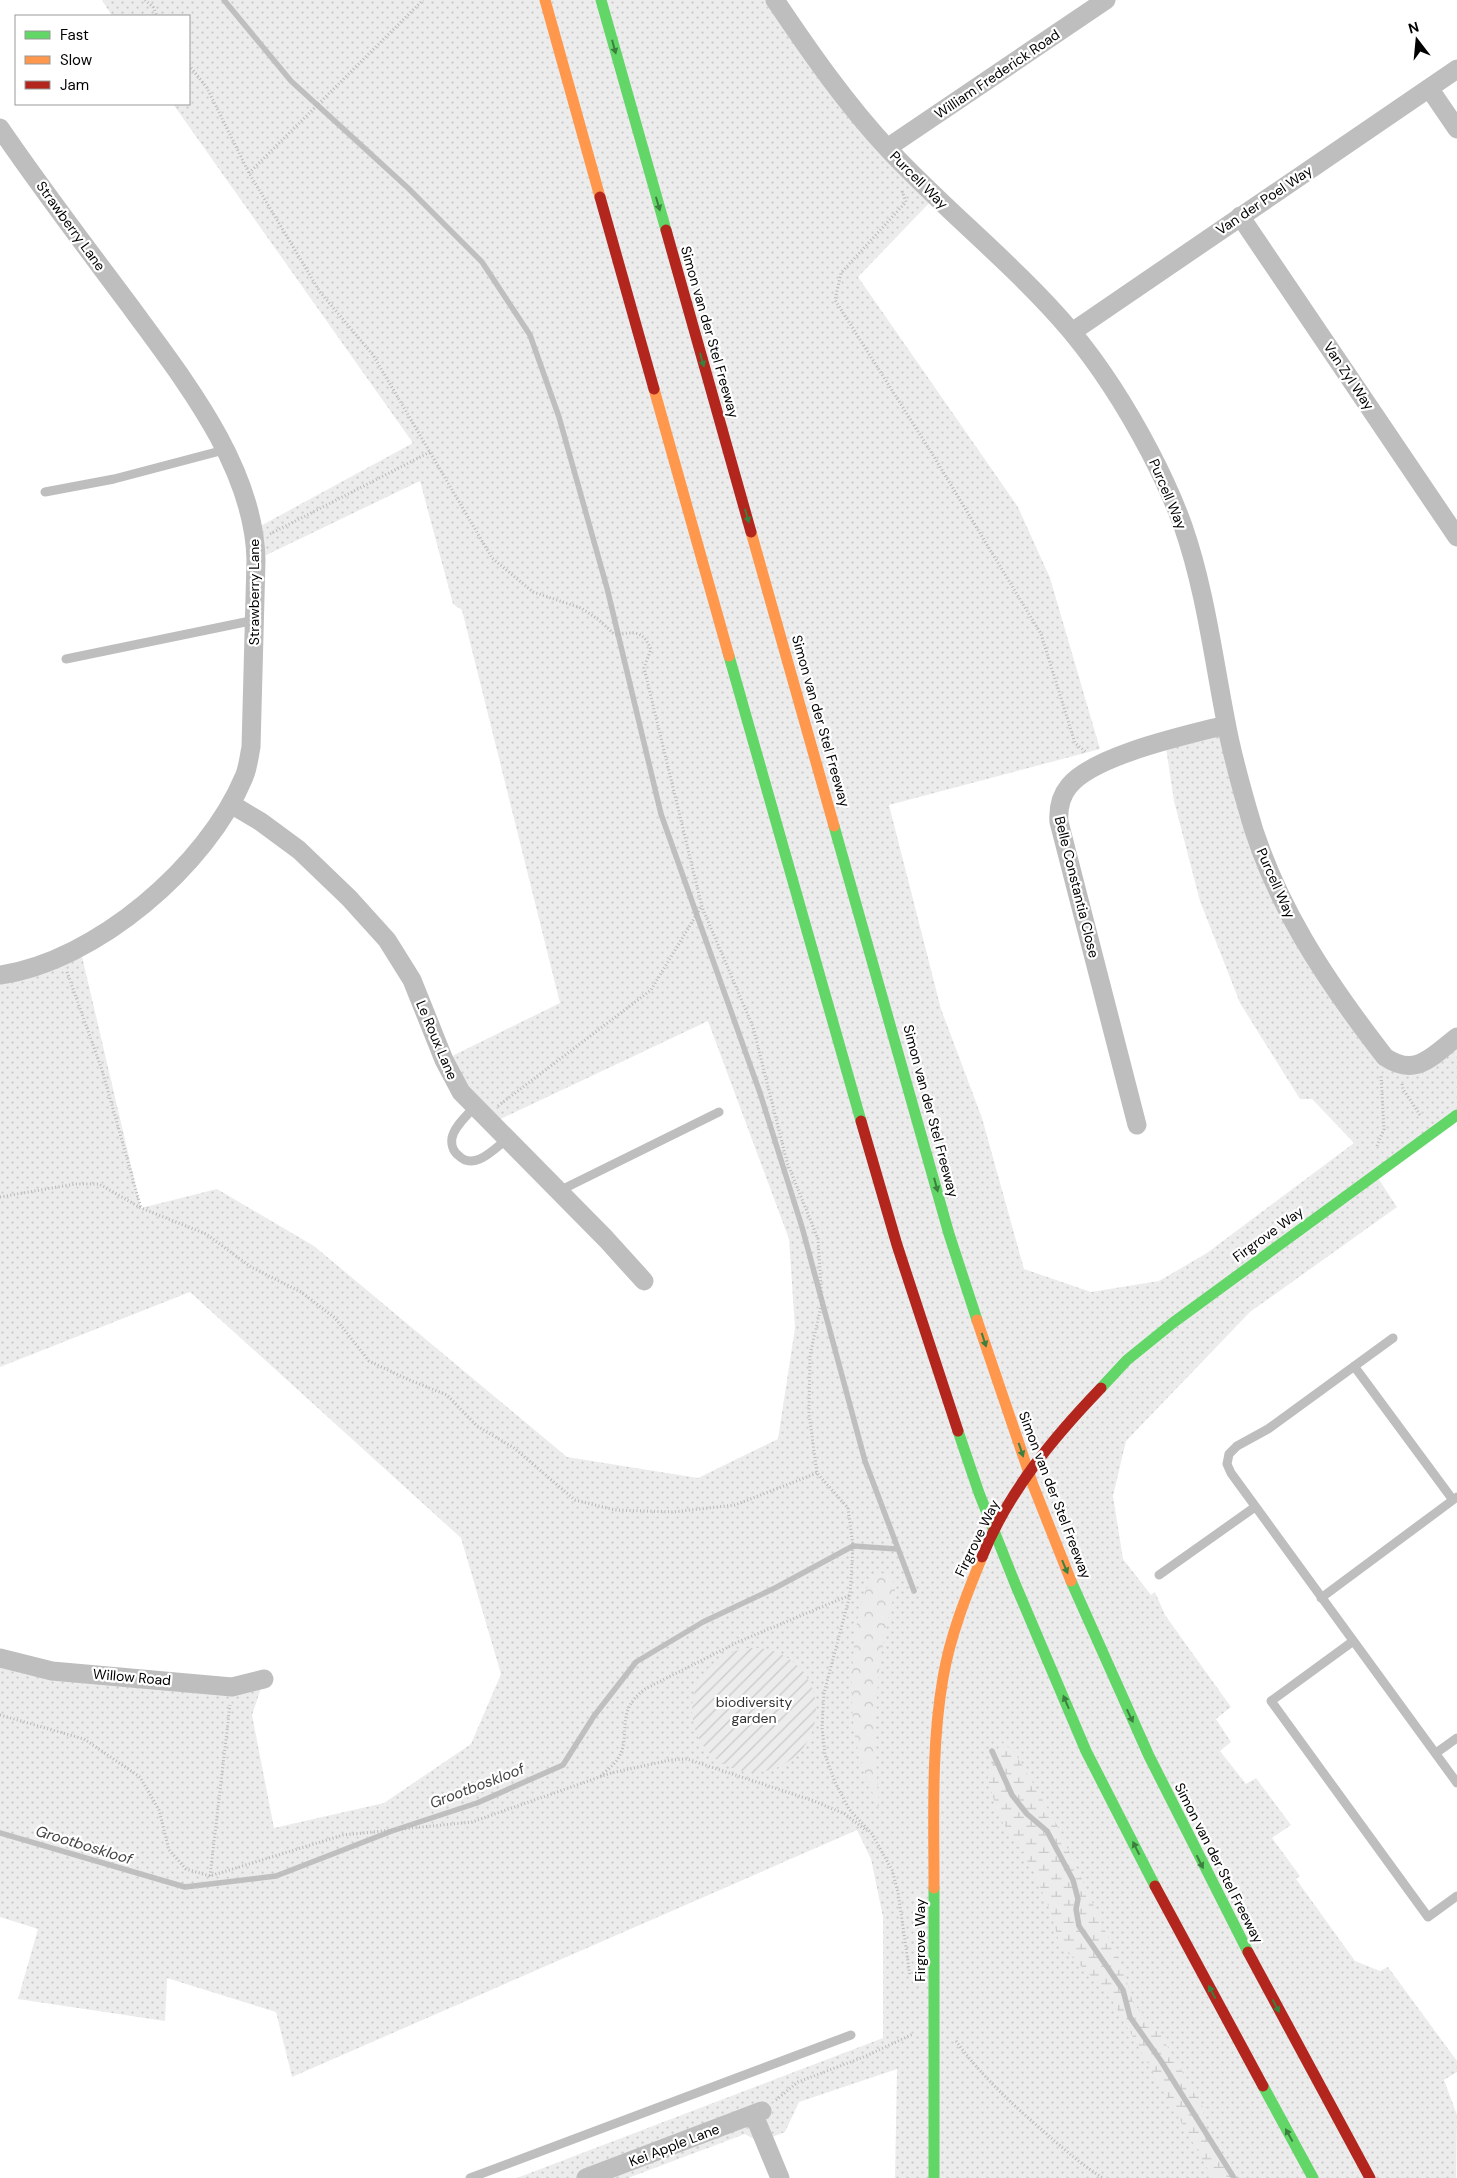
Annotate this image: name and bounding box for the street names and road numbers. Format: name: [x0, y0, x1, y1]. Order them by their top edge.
street label: William Frederick Road: [931, 25, 1063, 123]
street label: Purcell Way: [886, 147, 952, 213]
street label: Van der Poel Way: [1212, 161, 1316, 239]
street label: Strawberry Lane: [32, 178, 110, 274]
street label: Simon van der Stel Freeway: [677, 244, 743, 420]
street label: Van Zyl Way: [1320, 339, 1378, 414]
street label: Purcell Way: [1145, 456, 1191, 532]
street label: Strawberry Lane: [245, 539, 263, 645]
street label: Simon van der Stel Freeway: [788, 633, 854, 809]
street label: Belle Constantia Close: [1051, 814, 1103, 960]
street label: Purcell Way: [1253, 845, 1300, 921]
street label: Le Roux Lane: [412, 998, 462, 1083]
street label: Simon van der Stel Freeway: [899, 1023, 963, 1199]
street label: Firgrove Way: [1229, 1202, 1307, 1266]
street label: Simon van der Stel Freeway: [1015, 1409, 1095, 1581]
street label: Firgrove Way: [951, 1496, 1003, 1579]
street label: Willow Road: [92, 1665, 172, 1689]
street label: Simon van der Stel Freeway: [1171, 1780, 1267, 1947]
street label: Firgrove Way: [911, 1898, 929, 1982]
street label: Kei Apple Lane: [626, 2119, 722, 2170]

